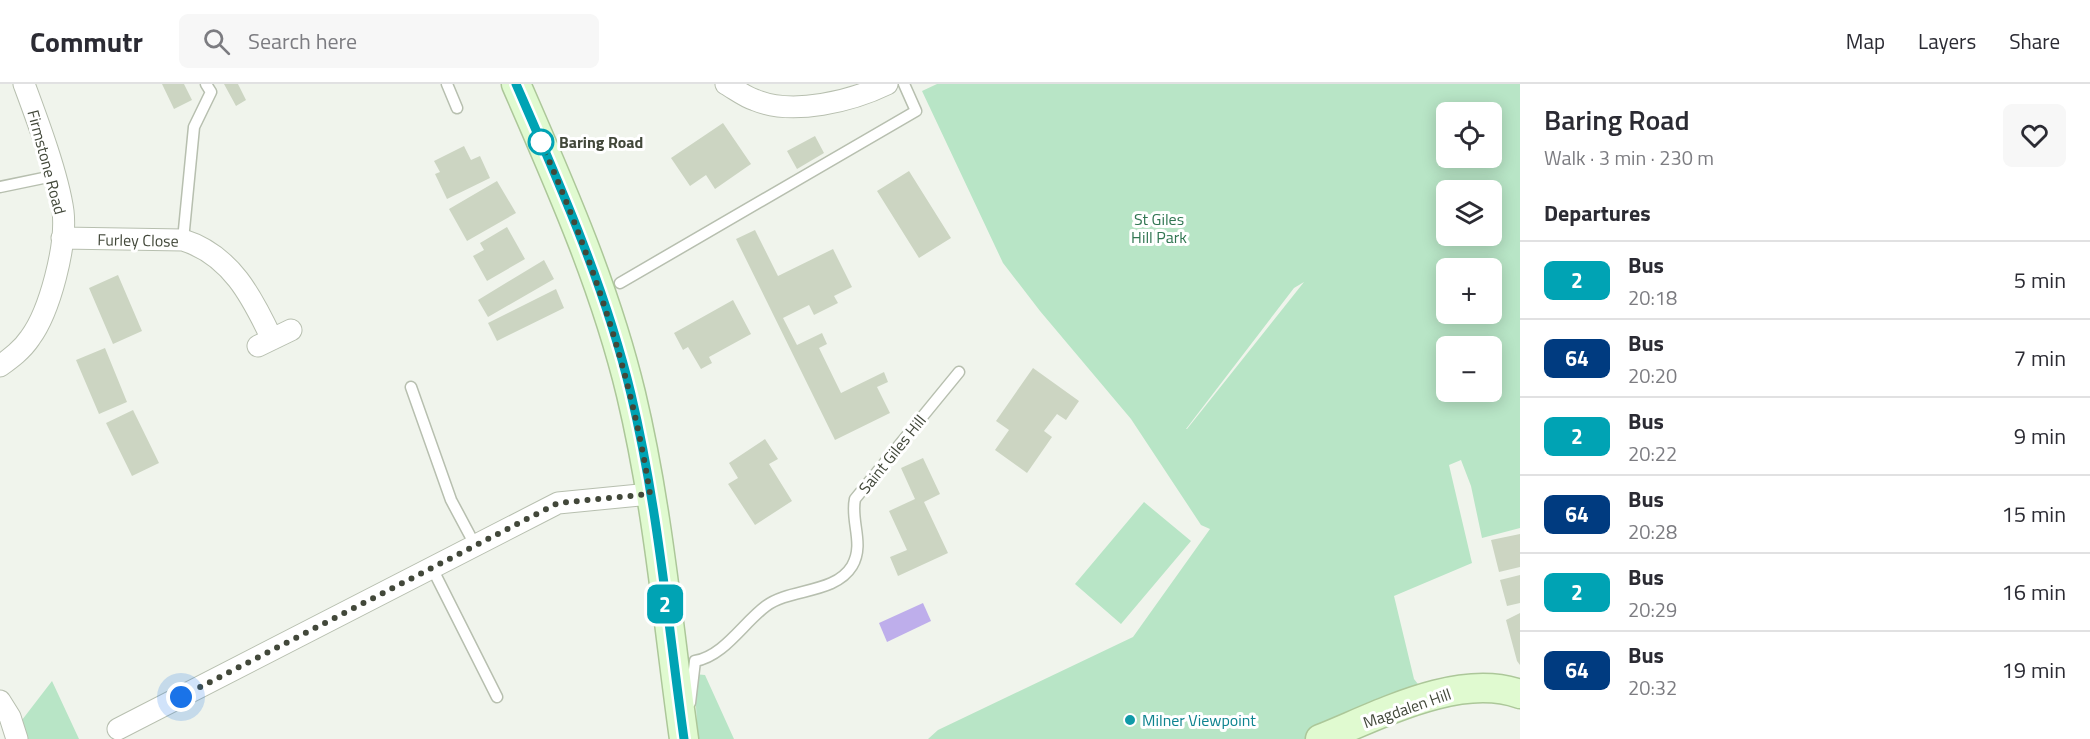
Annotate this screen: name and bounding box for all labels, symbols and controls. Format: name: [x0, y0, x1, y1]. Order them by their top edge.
search box: [179, 14, 599, 68]
text: Commutr: [30, 20, 143, 63]
text: Search here: [248, 24, 357, 58]
icon: search: [200, 25, 233, 58]
text: Map: [1846, 25, 1885, 57]
text: Layers: [1918, 25, 1976, 57]
text: Share: [2009, 25, 2060, 57]
text: Baring Road: [1544, 98, 1690, 141]
map controls: [1436, 102, 1502, 402]
button: locate: [1436, 102, 1502, 168]
button: heart: [2003, 104, 2066, 167]
street label: Firmstone Road: [22, 107, 72, 217]
marker: Baring Road: [528, 129, 554, 155]
place label: Baring Road: [559, 130, 643, 154]
text: Walk · 3 min · 230 m: [1544, 142, 1714, 173]
button: layers: [1436, 180, 1502, 246]
text: Departures: [1544, 196, 1651, 230]
park label: St Giles Hill Park: [1131, 207, 1187, 249]
street label: Furley Close: [97, 227, 179, 253]
text: Bus: [1628, 248, 1664, 282]
button: +: [1436, 258, 1502, 324]
text: 5 min: [2014, 263, 2066, 297]
text: 2: [1571, 264, 1583, 296]
text: 20:18: [1628, 282, 1677, 313]
text: Bus: [1628, 326, 1664, 360]
button: −: [1436, 336, 1502, 402]
text: 7 min: [2014, 341, 2066, 375]
text: 64: [1565, 342, 1589, 374]
text: 20:20: [1628, 360, 1677, 391]
text: Bus: [1628, 404, 1664, 438]
street label: Saint Giles Hill: [853, 409, 931, 499]
text: 9 min: [2014, 419, 2066, 453]
text: 2: [1571, 420, 1583, 452]
text: 20:22: [1628, 438, 1677, 469]
text: Bus: [1628, 482, 1664, 516]
text: 15 min: [2001, 497, 2066, 531]
text: 64: [1565, 498, 1589, 530]
text: 20:28: [1628, 516, 1677, 547]
text: Bus: [1628, 560, 1664, 594]
text: 16 min: [2001, 575, 2066, 609]
text: 2: [1571, 576, 1583, 608]
line badge: 2: [646, 584, 684, 624]
text: 2: [659, 588, 671, 620]
text: 20:29: [1628, 594, 1677, 625]
text: Bus: [1628, 638, 1664, 672]
text: 19 min: [2001, 653, 2066, 687]
text: 64: [1565, 654, 1589, 686]
text: 20:32: [1628, 672, 1677, 703]
your location: [166, 682, 196, 712]
street label: Magdalen Hill: [1360, 682, 1454, 734]
place label: Milner Viewpoint: [1142, 708, 1256, 732]
marker: Milner Viewpoint: [1123, 713, 1137, 727]

